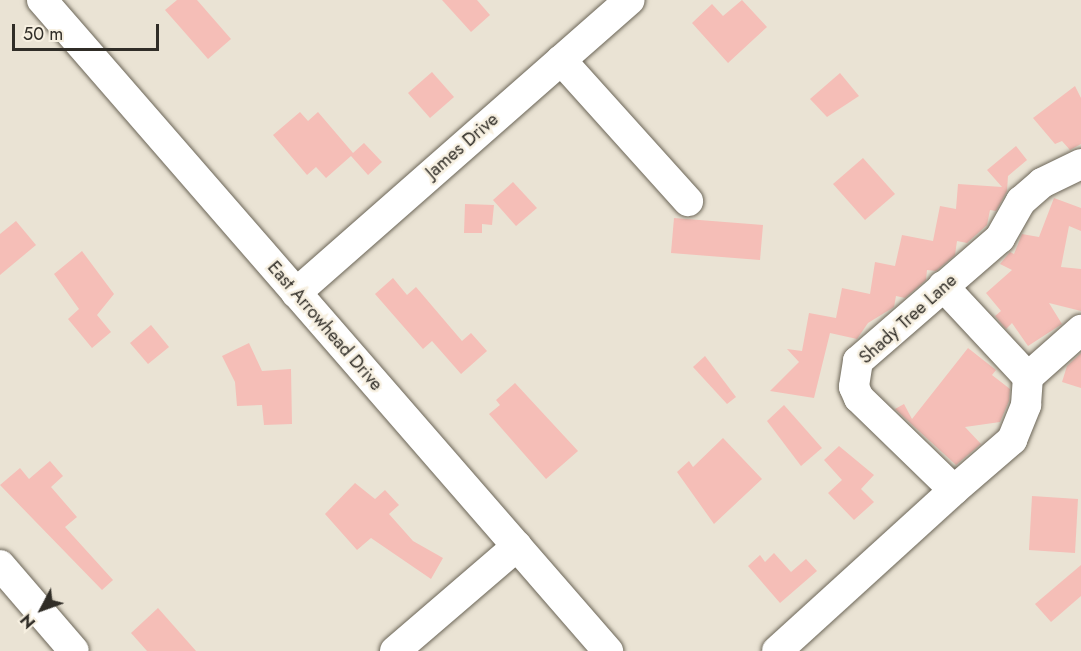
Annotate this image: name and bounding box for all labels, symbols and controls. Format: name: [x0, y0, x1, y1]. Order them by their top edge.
scale bar: [15, 12, 162, 50]
text: 50 m: [23, 21, 63, 47]
street label: James Drive: [421, 109, 503, 183]
street label: East Arrowhead Drive: [263, 257, 387, 395]
street label: Shady Tree Lane: [855, 270, 961, 368]
north arrow: [12, 579, 72, 639]
text: N: [15, 609, 41, 633]

